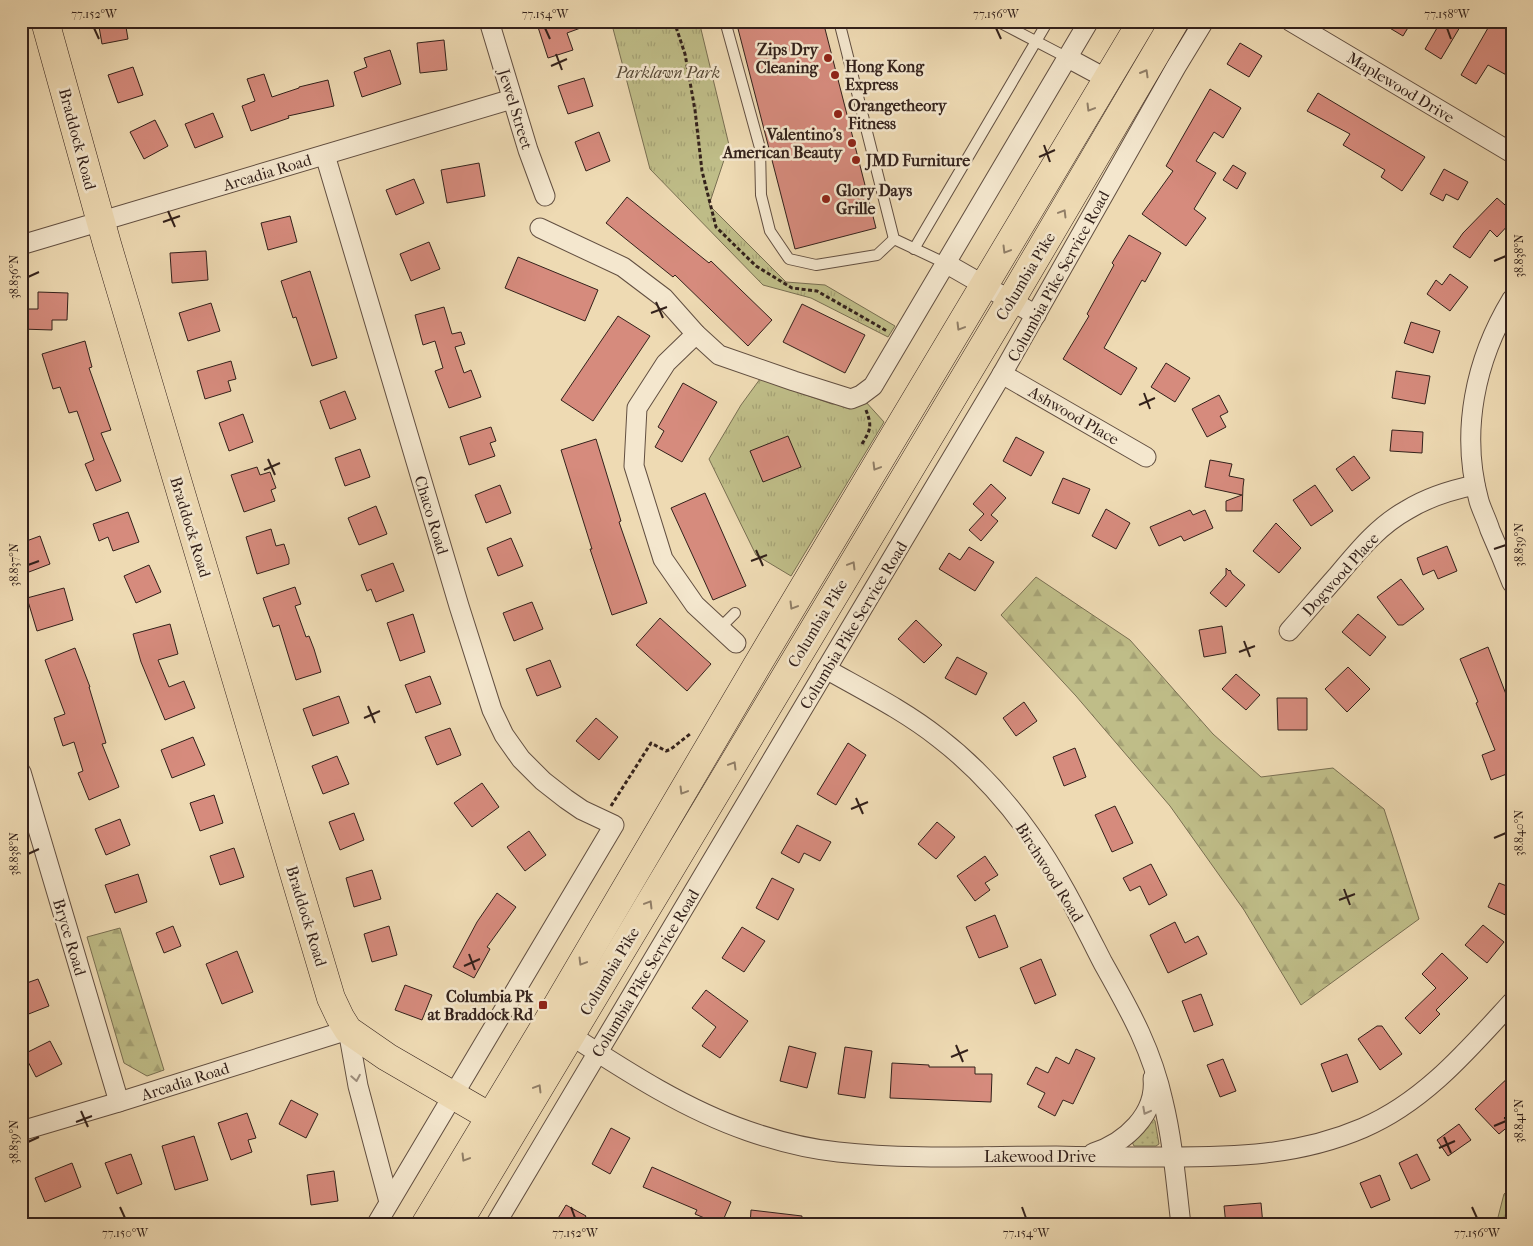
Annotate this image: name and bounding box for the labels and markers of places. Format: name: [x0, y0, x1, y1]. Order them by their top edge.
place label: Zips Dry Cleaning: [756, 40, 819, 78]
marker: Zips Dry Cleaning: [822, 52, 834, 64]
place label: Hong Kong Express: [845, 57, 924, 95]
marker: Hong Kong Express: [829, 69, 841, 81]
place label: Orangetheory Fitness: [847, 96, 948, 133]
marker: Orangetheory Fitness: [832, 108, 844, 120]
place label: Valentino's American Beauty: [722, 125, 843, 163]
marker: Valentino's American Beauty: [846, 137, 858, 149]
place label: JMD Furniture: [864, 151, 970, 171]
marker: JMD Furniture: [850, 154, 862, 166]
place label: Glory Days Grille: [836, 181, 912, 218]
marker: Glory Days Grille: [820, 193, 832, 205]
place label: Columbia Pk at Braddock Rd: [427, 987, 534, 1024]
marker: Columbia Pk at Braddock Rd: [537, 999, 549, 1011]

